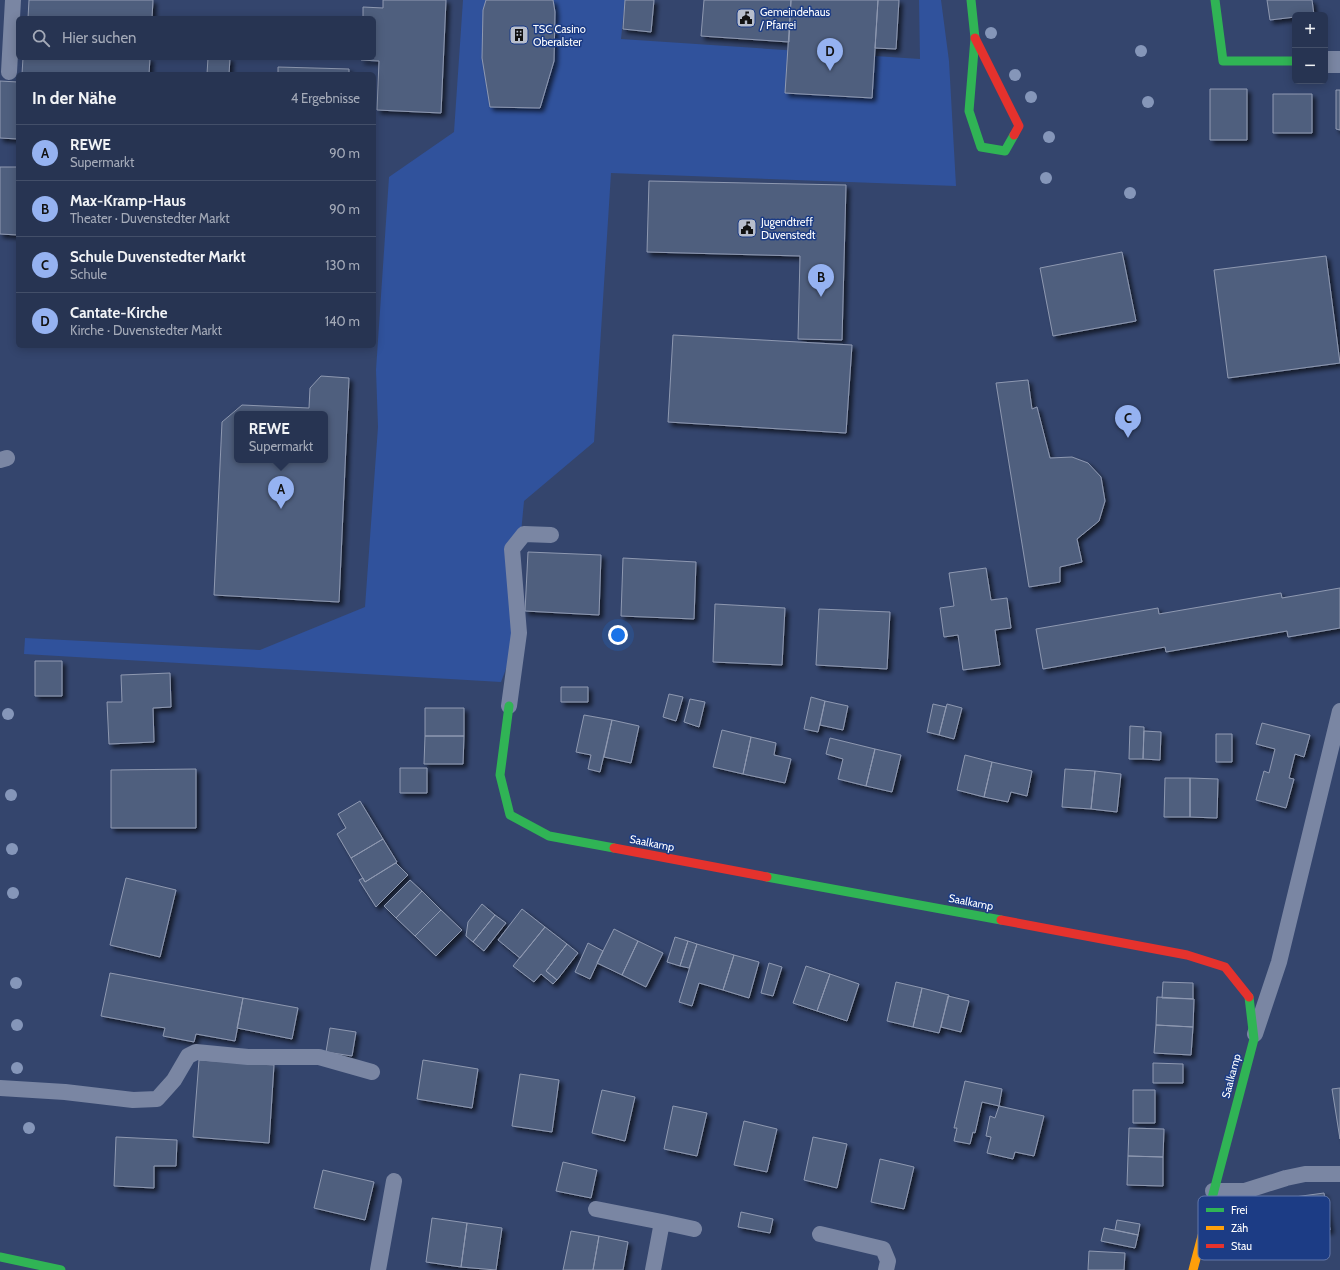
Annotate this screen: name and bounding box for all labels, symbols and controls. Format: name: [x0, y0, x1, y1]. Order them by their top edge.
place label: Gemeindehaus / Pfarrei: [759, 5, 830, 32]
public building icon: Gemeindehaus / Pfarrei: [735, 7, 757, 29]
map controls: [1292, 12, 1328, 84]
button: +: [1292, 12, 1328, 48]
search box: [16, 16, 376, 60]
place label: TSC Casino Oberalster: [533, 22, 586, 49]
building icon: TSC Casino Oberalster: [508, 24, 530, 46]
icon: search: [30, 27, 52, 49]
text: Hier suchen: [62, 29, 137, 47]
pin: D: [817, 38, 843, 71]
button: −: [1292, 48, 1328, 84]
text: In der Nähe: [32, 88, 116, 108]
text: 4 Ergebnisse: [291, 90, 360, 106]
text: REWE: [70, 136, 111, 154]
text: A: [41, 145, 49, 161]
text: 90 m: [329, 145, 360, 161]
text: Supermarkt: [70, 154, 134, 170]
text: Max-Kramp-Haus: [70, 192, 186, 210]
text: B: [41, 201, 49, 217]
text: 90 m: [329, 201, 360, 217]
text: Theater · Duvenstedter Markt: [70, 210, 230, 226]
place label: Jugendtreff Duvenstedt: [760, 215, 816, 242]
public building icon: Jugendtreff Duvenstedt: [736, 217, 758, 239]
text: Schule Duvenstedter Markt: [70, 248, 246, 266]
text: C: [41, 257, 49, 273]
text: 130 m: [325, 257, 360, 273]
pin: B: [808, 264, 834, 297]
text: Schule: [70, 266, 107, 282]
text: Cantate-Kirche: [70, 304, 168, 322]
text: D: [40, 313, 50, 329]
text: 140 m: [325, 313, 360, 329]
text: Kirche · Duvenstedter Markt: [70, 322, 222, 338]
pin: C: [1115, 405, 1141, 438]
popup: [234, 411, 328, 463]
text: REWE: [249, 420, 290, 438]
text: Supermarkt: [249, 438, 313, 454]
pin: A: [268, 476, 294, 509]
your location: [608, 625, 628, 645]
street label: Saalkamp: [628, 832, 676, 854]
street label: Saalkamp: [947, 891, 995, 913]
street label: Saalkamp: [1218, 1052, 1244, 1100]
legend: [1198, 1196, 1330, 1260]
text: Frei: [1231, 1203, 1248, 1217]
text: Zäh: [1231, 1221, 1248, 1235]
text: Stau: [1231, 1239, 1252, 1253]

